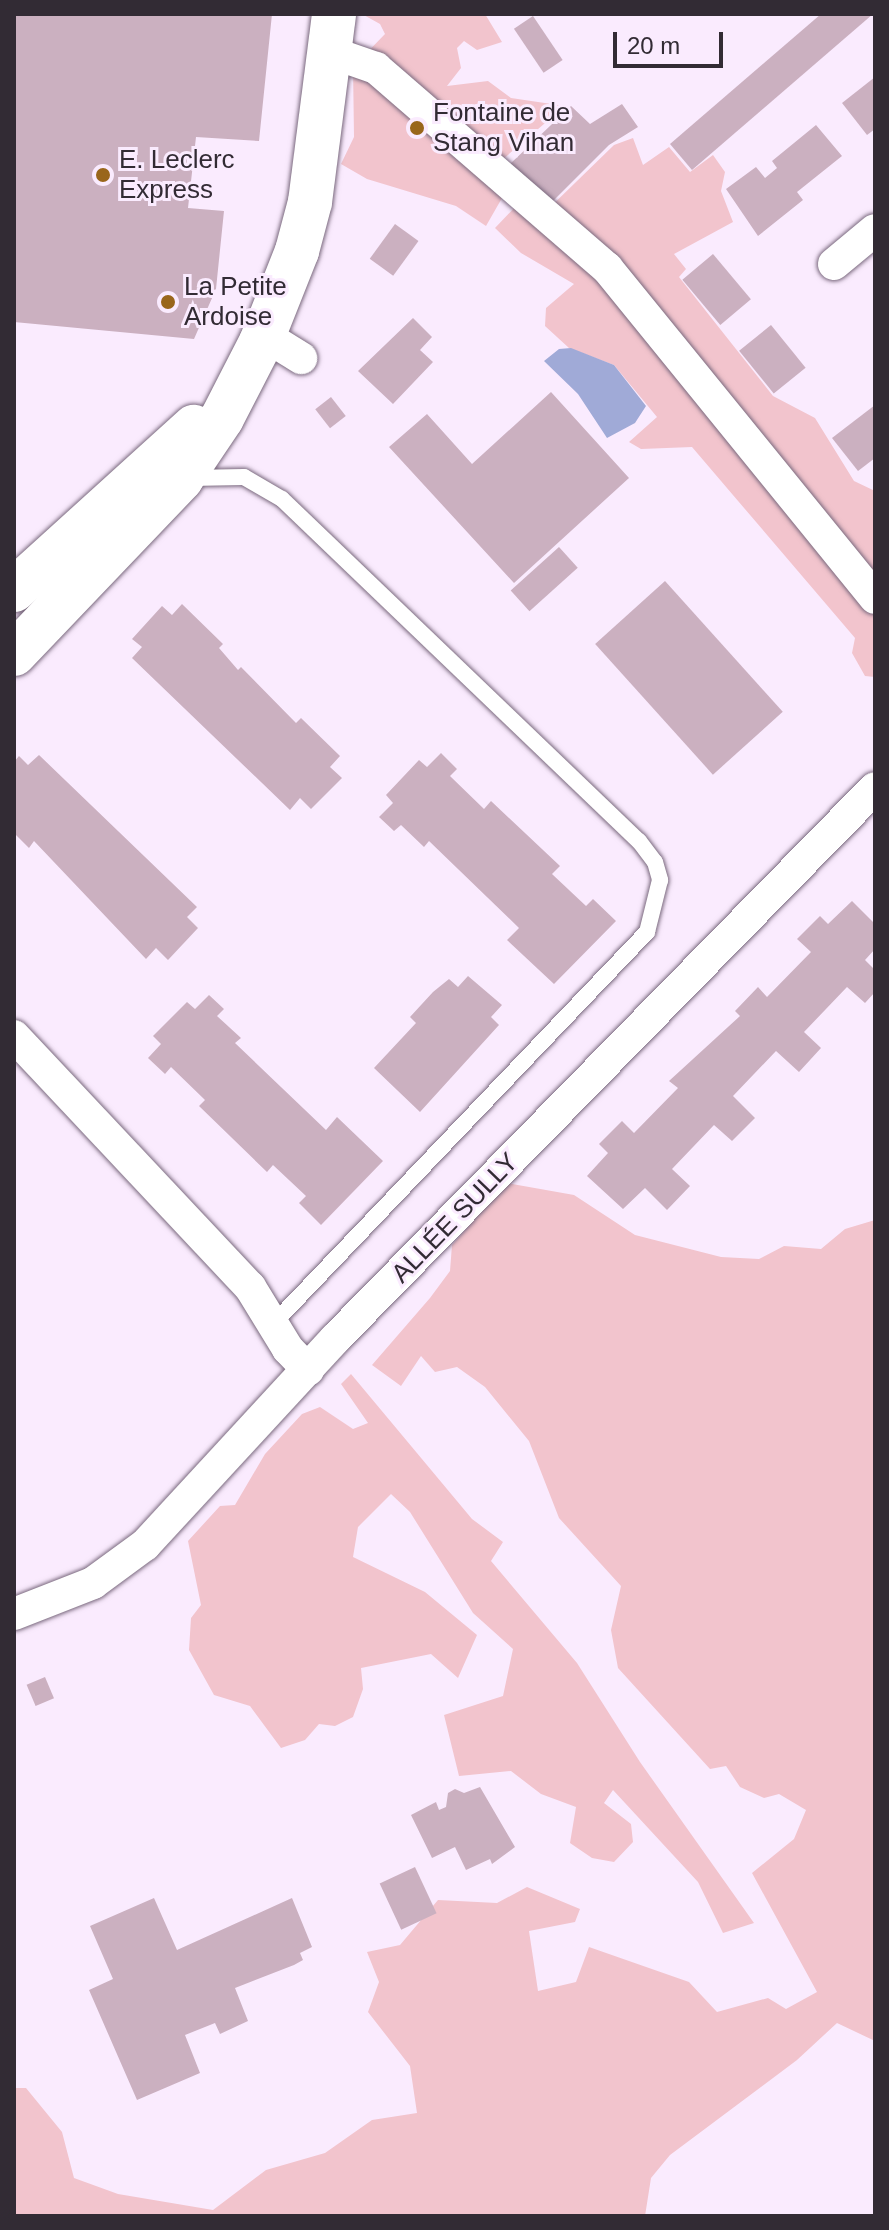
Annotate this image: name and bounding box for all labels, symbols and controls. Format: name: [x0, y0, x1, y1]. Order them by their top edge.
scale bar: [617, 16, 727, 66]
text: 20 m: [627, 32, 680, 59]
place label: Fontaine de Stang Vihan: [433, 97, 574, 158]
marker: Fontaine de Stang Vihan: [408, 119, 426, 137]
place label: E. Leclerc Express: [119, 144, 235, 206]
marker: E. Leclerc Express: [94, 166, 112, 184]
place label: La Petite Ardoise: [184, 271, 287, 332]
marker: La Petite Ardoise: [159, 293, 177, 311]
street label: ALLÉE SULLY: [385, 1147, 525, 1289]

